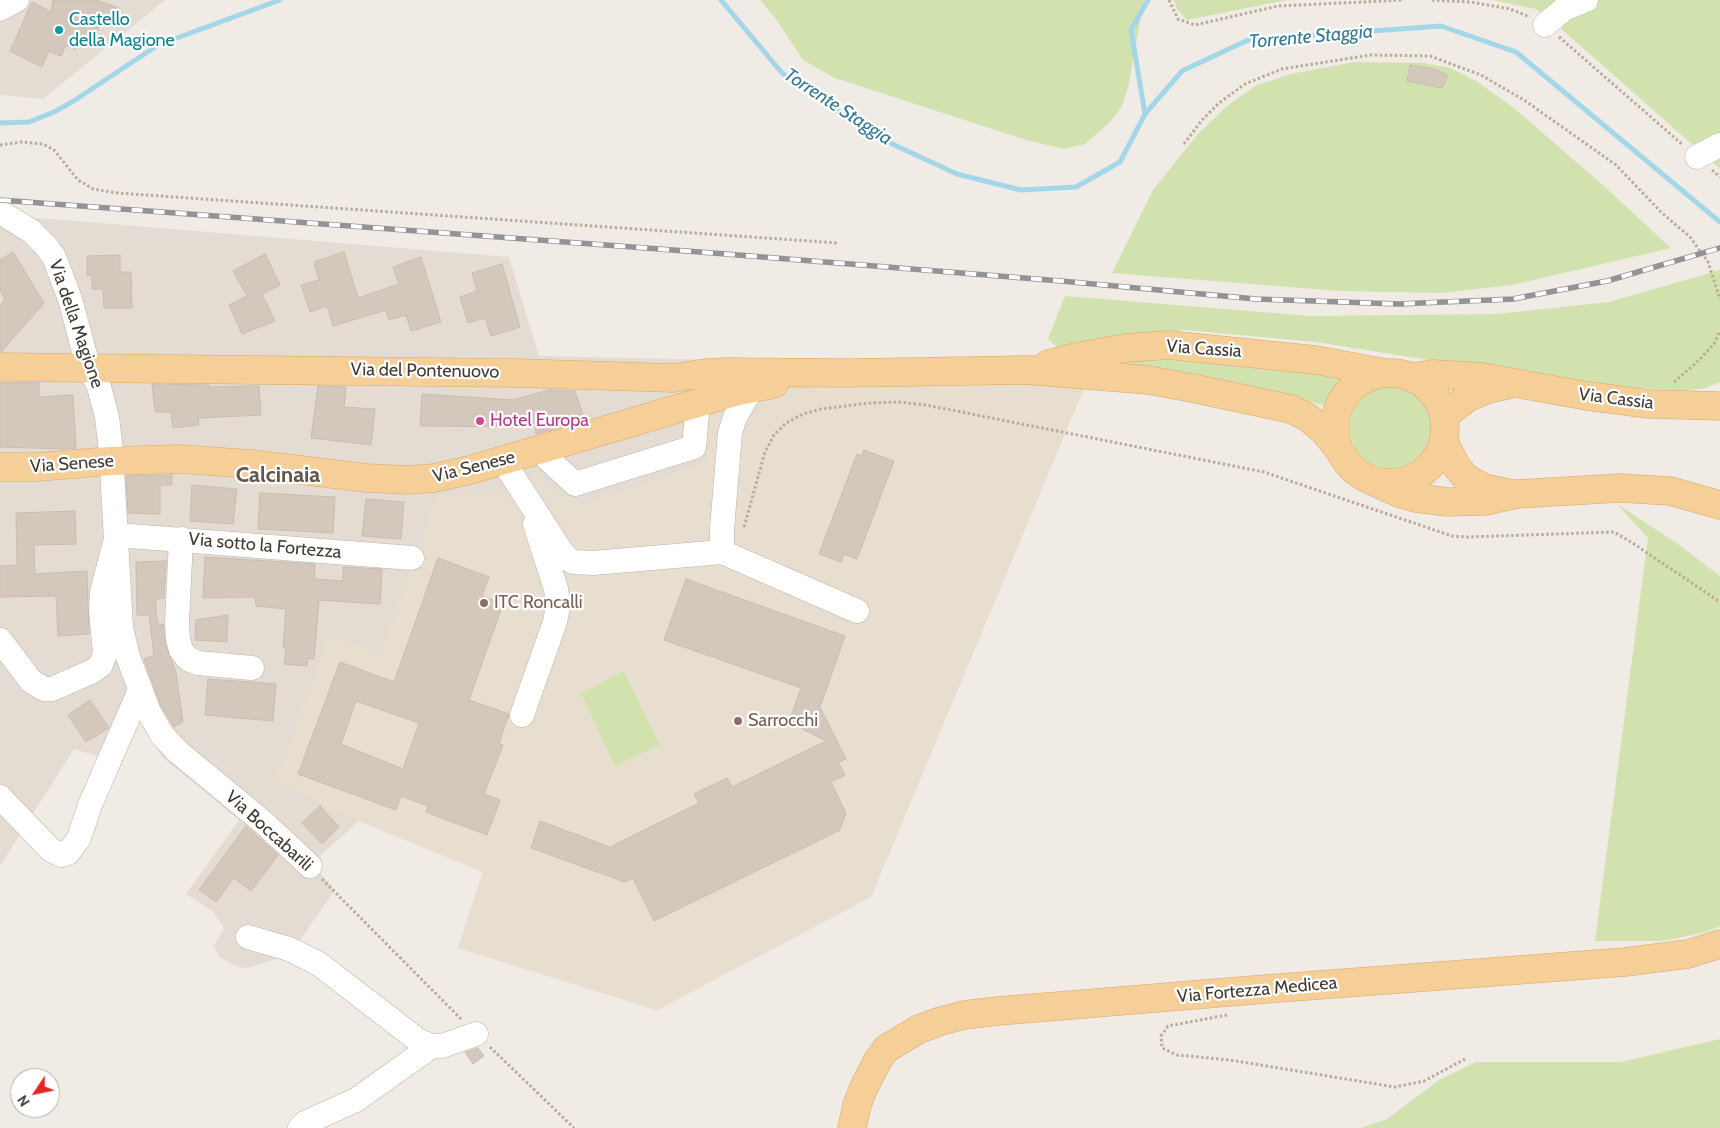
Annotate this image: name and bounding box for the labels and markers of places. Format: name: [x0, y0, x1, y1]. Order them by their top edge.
place label: Castello della Magione: [69, 9, 175, 52]
marker: Castello della Magione: [53, 24, 65, 36]
place label: Hotel Europa: [490, 410, 589, 432]
marker: Hotel Europa: [474, 415, 486, 427]
place label: ITC Roncalli: [494, 592, 582, 614]
marker: ITC Roncalli: [478, 597, 490, 609]
place label: Sarrocchi: [748, 710, 818, 732]
marker: Sarrocchi: [732, 715, 744, 727]

